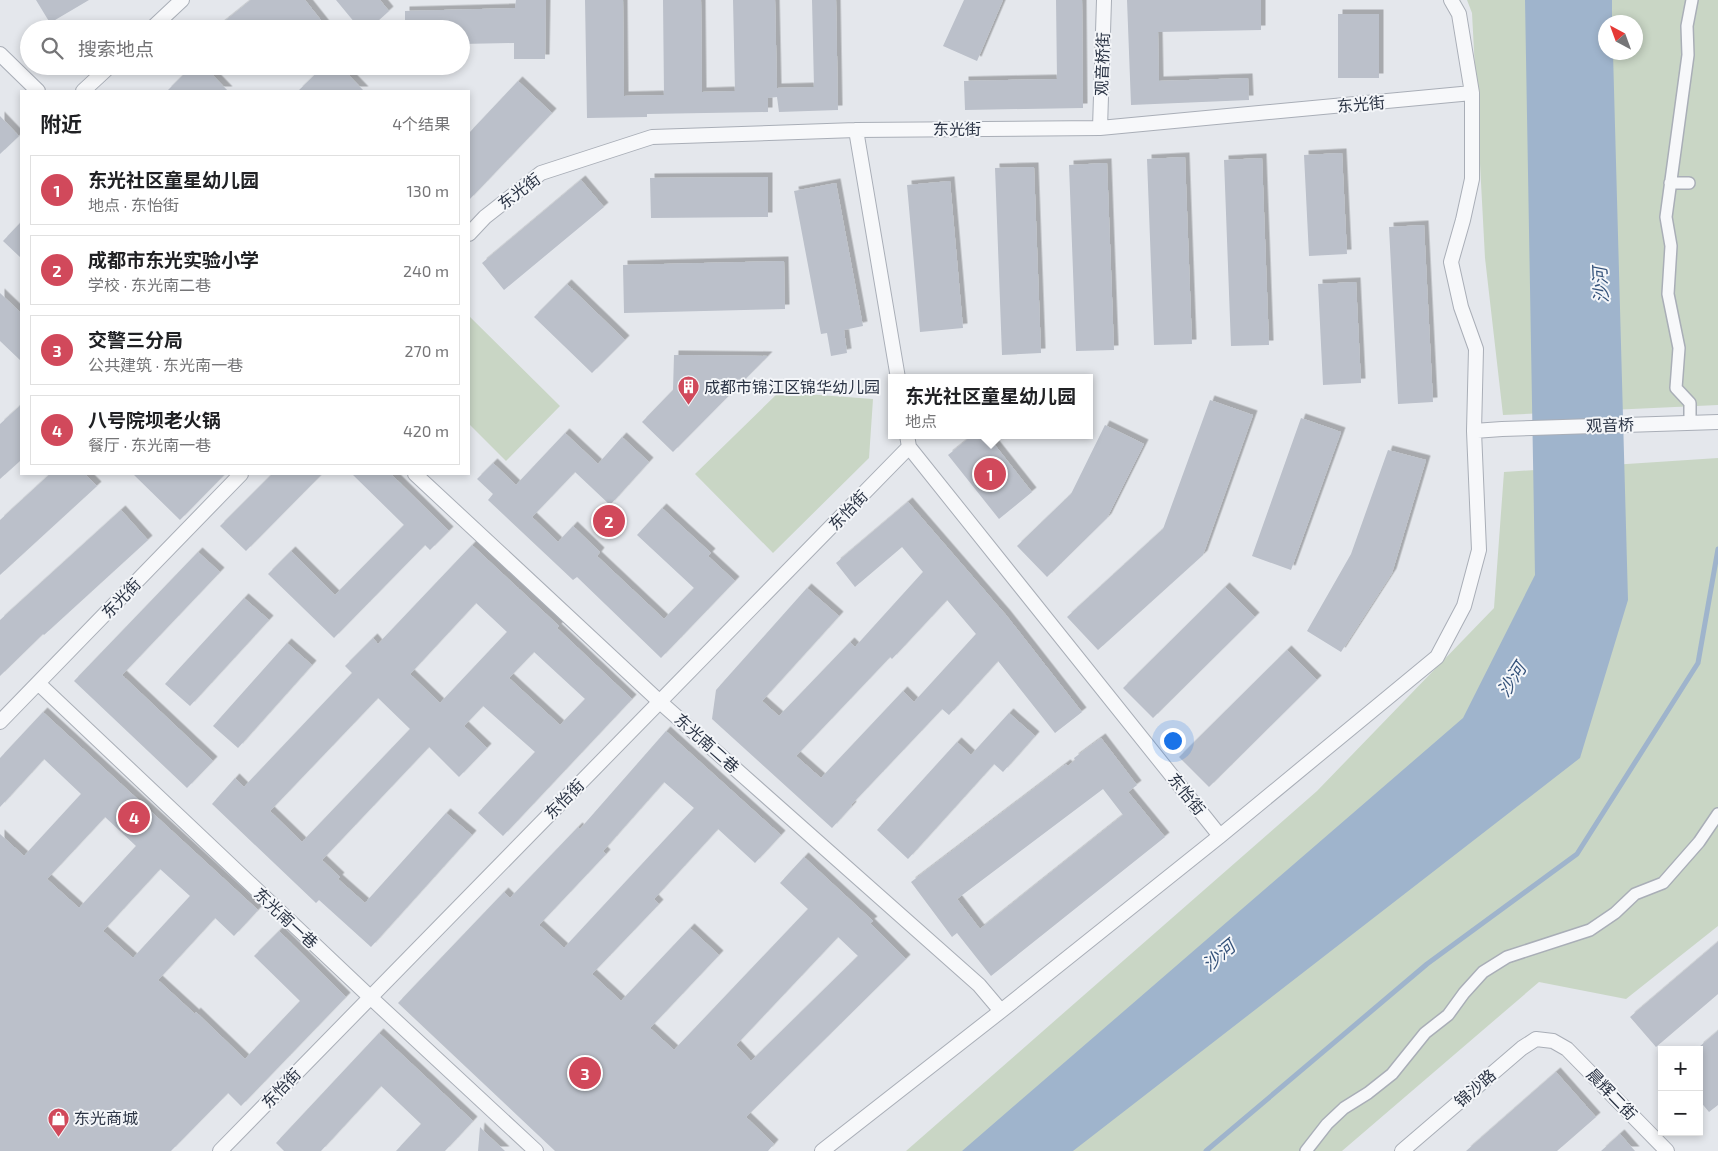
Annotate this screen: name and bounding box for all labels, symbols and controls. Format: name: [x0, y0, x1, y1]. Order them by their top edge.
north arrow: [1598, 15, 1643, 60]
search box: [20, 20, 470, 75]
street label: 观音桥街: [1091, 32, 1112, 96]
icon: search: [38, 34, 66, 62]
text: 搜索地点: [78, 37, 154, 60]
street label: 东光街: [1336, 92, 1386, 115]
text: 附近: [40, 111, 82, 136]
text: 4个结果: [392, 114, 450, 133]
street label: 东光街: [933, 119, 981, 138]
text: 东光社区童星幼儿园: [88, 168, 259, 191]
street label: 东光街: [494, 169, 544, 213]
text: 1: [54, 181, 60, 200]
text: 130 m: [407, 181, 449, 200]
text: 地点 · 东怡街: [88, 195, 179, 214]
text: 成都市东光实验小学: [88, 248, 259, 271]
text: 2: [52, 261, 62, 280]
text: 240 m: [403, 261, 449, 280]
water label: 沙河: [1588, 264, 1612, 304]
text: 学校 · 东光南二巷: [88, 275, 211, 294]
text: 交警三分局: [88, 328, 183, 351]
text: 3: [52, 341, 62, 360]
text: 270 m: [405, 341, 449, 360]
text: 公共建筑 · 东光南一巷: [88, 355, 243, 374]
popup: [888, 374, 1093, 439]
building icon: 成都市锦江区锦华幼儿园: [676, 375, 700, 406]
place label: 成都市锦江区锦华幼儿园: [704, 377, 880, 396]
text: 东光社区童星幼儿园: [905, 384, 1076, 407]
text: 八号院坝老火锅: [88, 408, 221, 431]
text: 地点: [905, 411, 937, 430]
street label: 观音桥: [1586, 414, 1634, 435]
text: 4: [52, 421, 62, 440]
text: 420 m: [403, 421, 449, 440]
text: 餐厅 · 东光南一巷: [88, 435, 211, 454]
pin: 1: [974, 455, 1006, 493]
street label: 东怡街: [824, 486, 871, 534]
pin: 2: [593, 502, 625, 540]
street label: 东光街: [97, 574, 144, 622]
water label: 沙河: [1492, 656, 1532, 701]
street label: 东光南二巷: [671, 709, 743, 776]
your location: [1160, 728, 1186, 754]
street label: 东怡街: [1165, 769, 1210, 818]
street label: 东怡街: [540, 775, 587, 822]
pin: 4: [118, 798, 150, 836]
street label: 东光南一巷: [251, 883, 322, 952]
water label: 沙河: [1197, 933, 1242, 975]
map controls: [1658, 1046, 1703, 1136]
button: +: [1658, 1046, 1703, 1091]
pin: 3: [569, 1054, 601, 1092]
street label: 东怡街: [257, 1064, 304, 1112]
street label: 晨辉二街: [1583, 1064, 1641, 1123]
street label: 锦沙路: [1450, 1065, 1499, 1111]
button: −: [1658, 1091, 1703, 1136]
shop icon: 东光商城: [46, 1106, 70, 1137]
place label: 东光商城: [74, 1108, 138, 1127]

